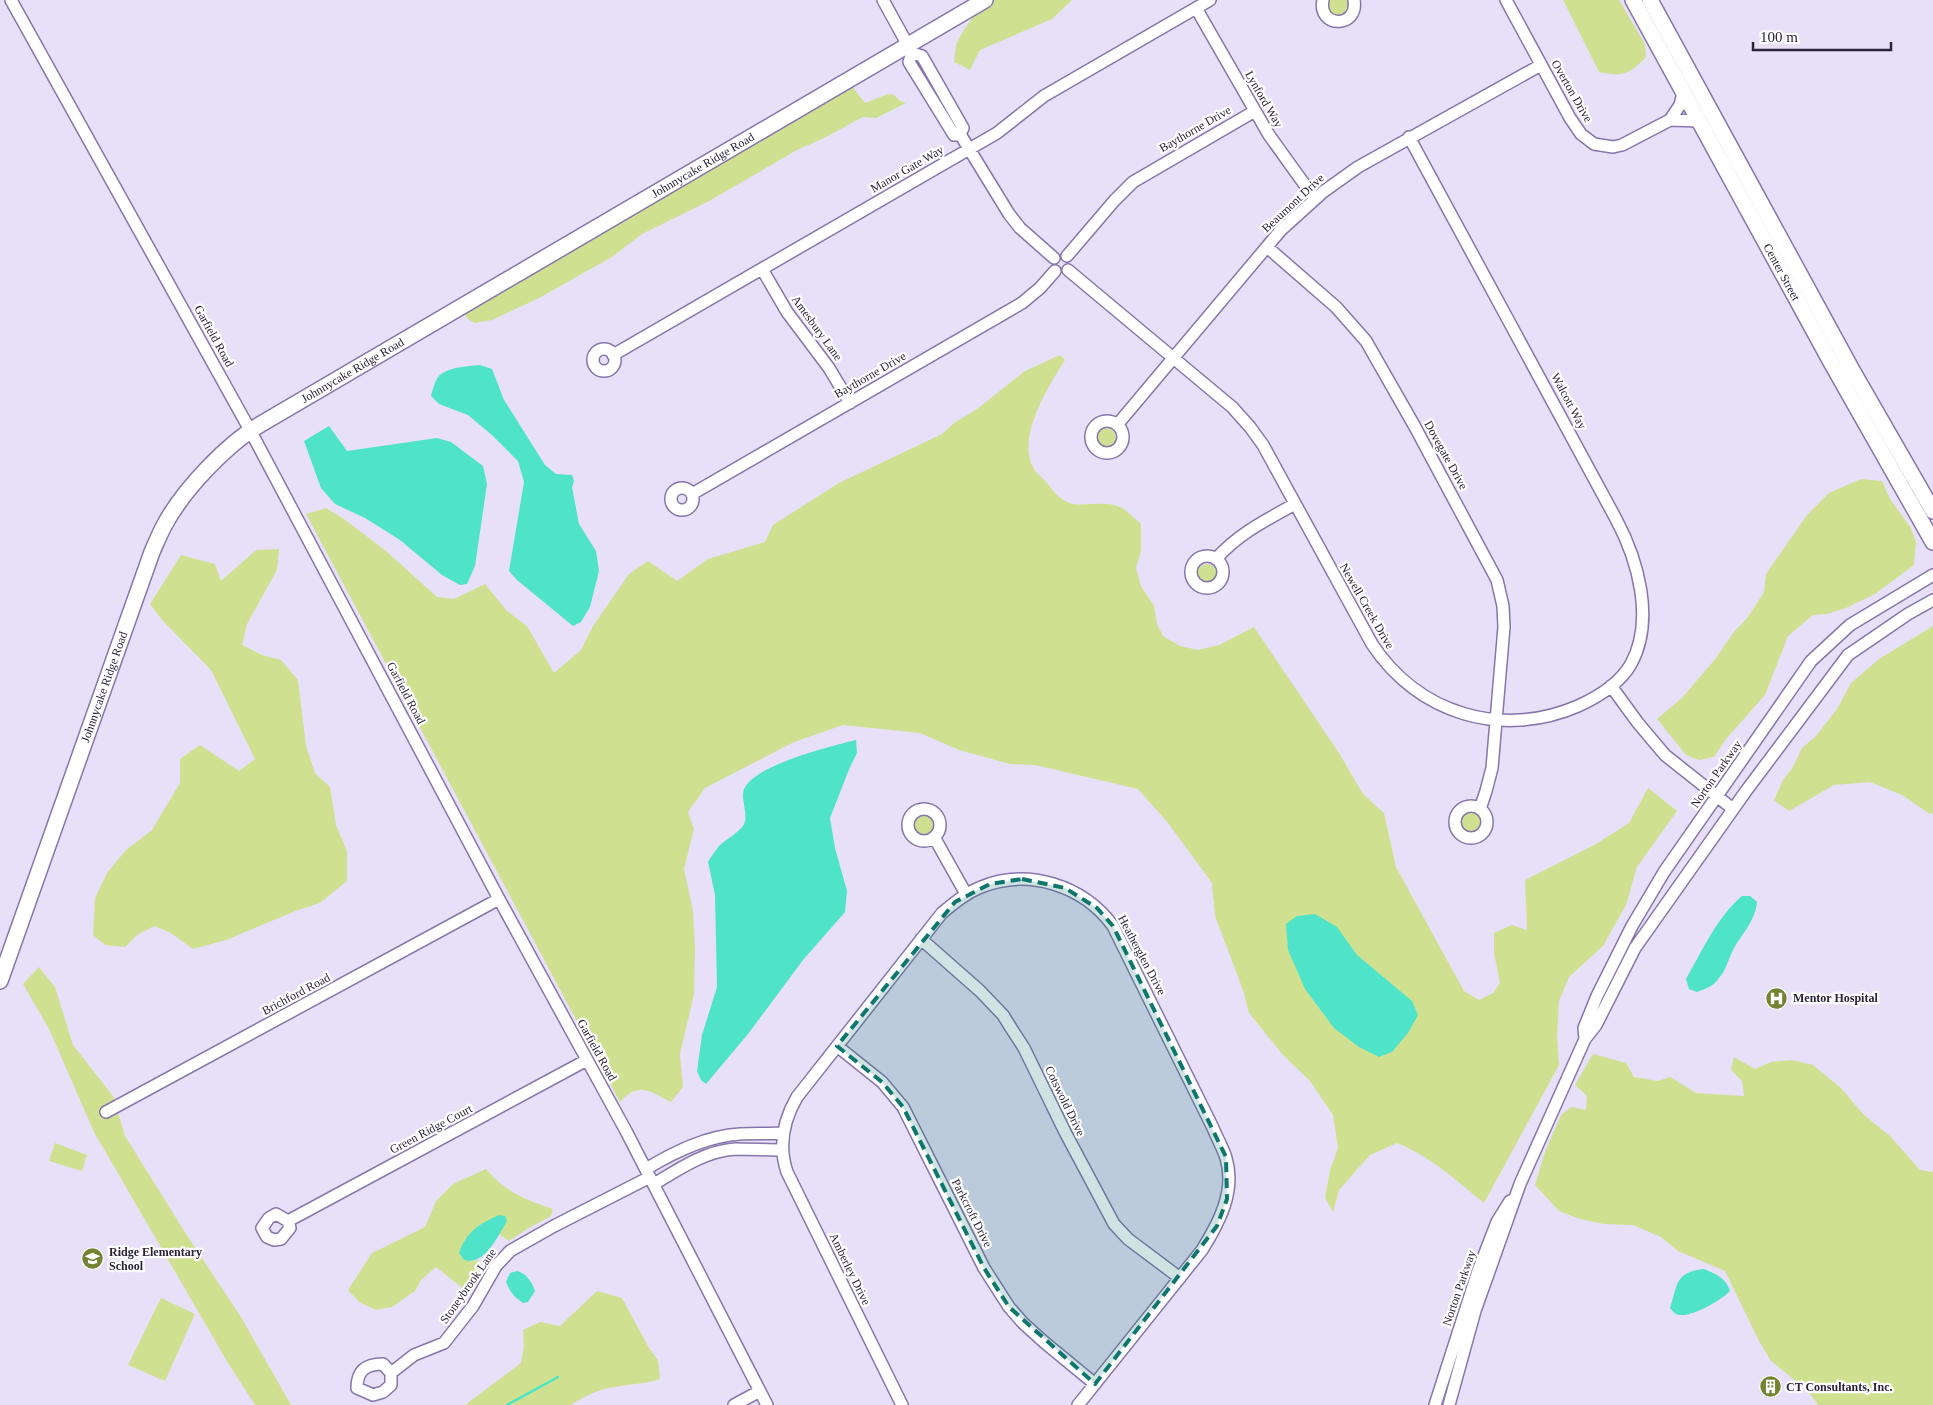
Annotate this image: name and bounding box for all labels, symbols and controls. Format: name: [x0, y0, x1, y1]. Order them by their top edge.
scale bar: [1753, 20, 1890, 52]
text: 100 m: [1760, 29, 1798, 45]
street label: Overton Drive: [1549, 57, 1595, 125]
street label: Lynford Way: [1242, 68, 1286, 130]
street label: Baythorne Drive: [1157, 103, 1233, 155]
street label: Johnnycake Ridge Road: [649, 130, 757, 201]
street label: Manor Gate Way: [868, 142, 946, 196]
street label: Beaumont Drive: [1259, 171, 1327, 235]
street label: Center Street: [1760, 241, 1803, 304]
street label: Amesbury Lane: [789, 293, 845, 363]
street label: Garfield Road: [191, 303, 237, 369]
street label: Johnnycake Ridge Road: [299, 335, 406, 406]
street label: Baythorne Drive: [832, 349, 908, 401]
street label: Walcott Way: [1548, 371, 1590, 431]
street label: Dovegate Drive: [1421, 418, 1471, 492]
street label: Newell Creek Drive: [1337, 561, 1397, 651]
street label: Johnnycake Ridge Road: [78, 630, 130, 744]
street label: Garfield Road: [384, 660, 428, 726]
street label: Norton Parkway: [1688, 738, 1744, 810]
street label: Heatherglen Drive: [1115, 913, 1169, 997]
street label: Brichford Road: [260, 970, 332, 1018]
hospital icon: Mentor Hospital: [1765, 986, 1789, 1010]
place label: Mentor Hospital: [1793, 991, 1878, 1005]
street label: Garfield Road: [574, 1017, 620, 1083]
street label: Cotswold Drive: [1042, 1064, 1088, 1138]
street label: Green Ridge Court: [387, 1101, 475, 1157]
street label: Parkcroft Drive: [949, 1176, 995, 1250]
street label: Amberley Drive: [827, 1231, 873, 1307]
place label: Ridge Elementary School: [109, 1245, 202, 1273]
street label: Stoneybrook Lane: [437, 1246, 499, 1326]
school or university icon: Ridge Elementary School: [81, 1247, 105, 1271]
street label: Norton Parkway: [1440, 1248, 1478, 1328]
building icon: CT Consultants, Inc.: [1758, 1375, 1782, 1399]
place label: CT Consultants, Inc.: [1786, 1380, 1892, 1394]

